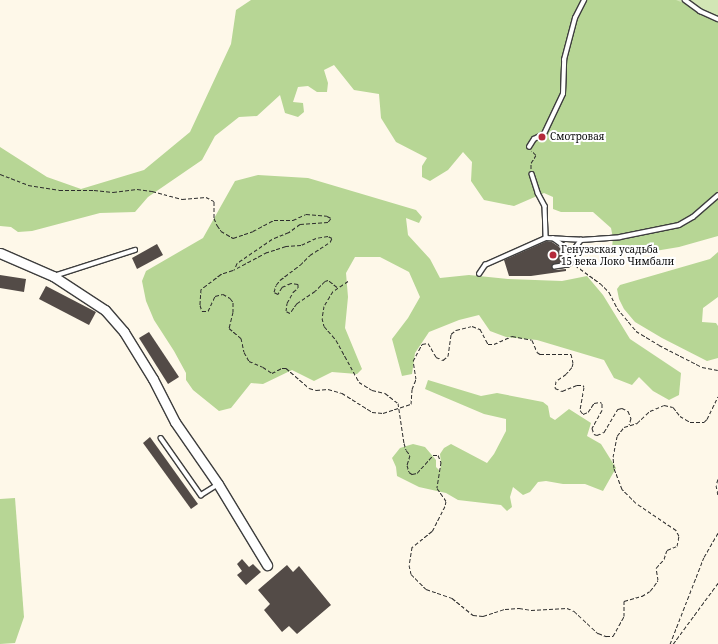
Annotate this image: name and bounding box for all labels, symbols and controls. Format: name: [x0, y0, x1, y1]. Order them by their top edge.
place label: Смотровая: [550, 131, 605, 143]
marker: Смотровая: [537, 132, 547, 142]
place label: Генуэзская усадьба 15 века Локо Чимбали: [561, 243, 674, 266]
marker: Генуэзская усадьба 15 века Локо Чимбали: [548, 250, 558, 260]

